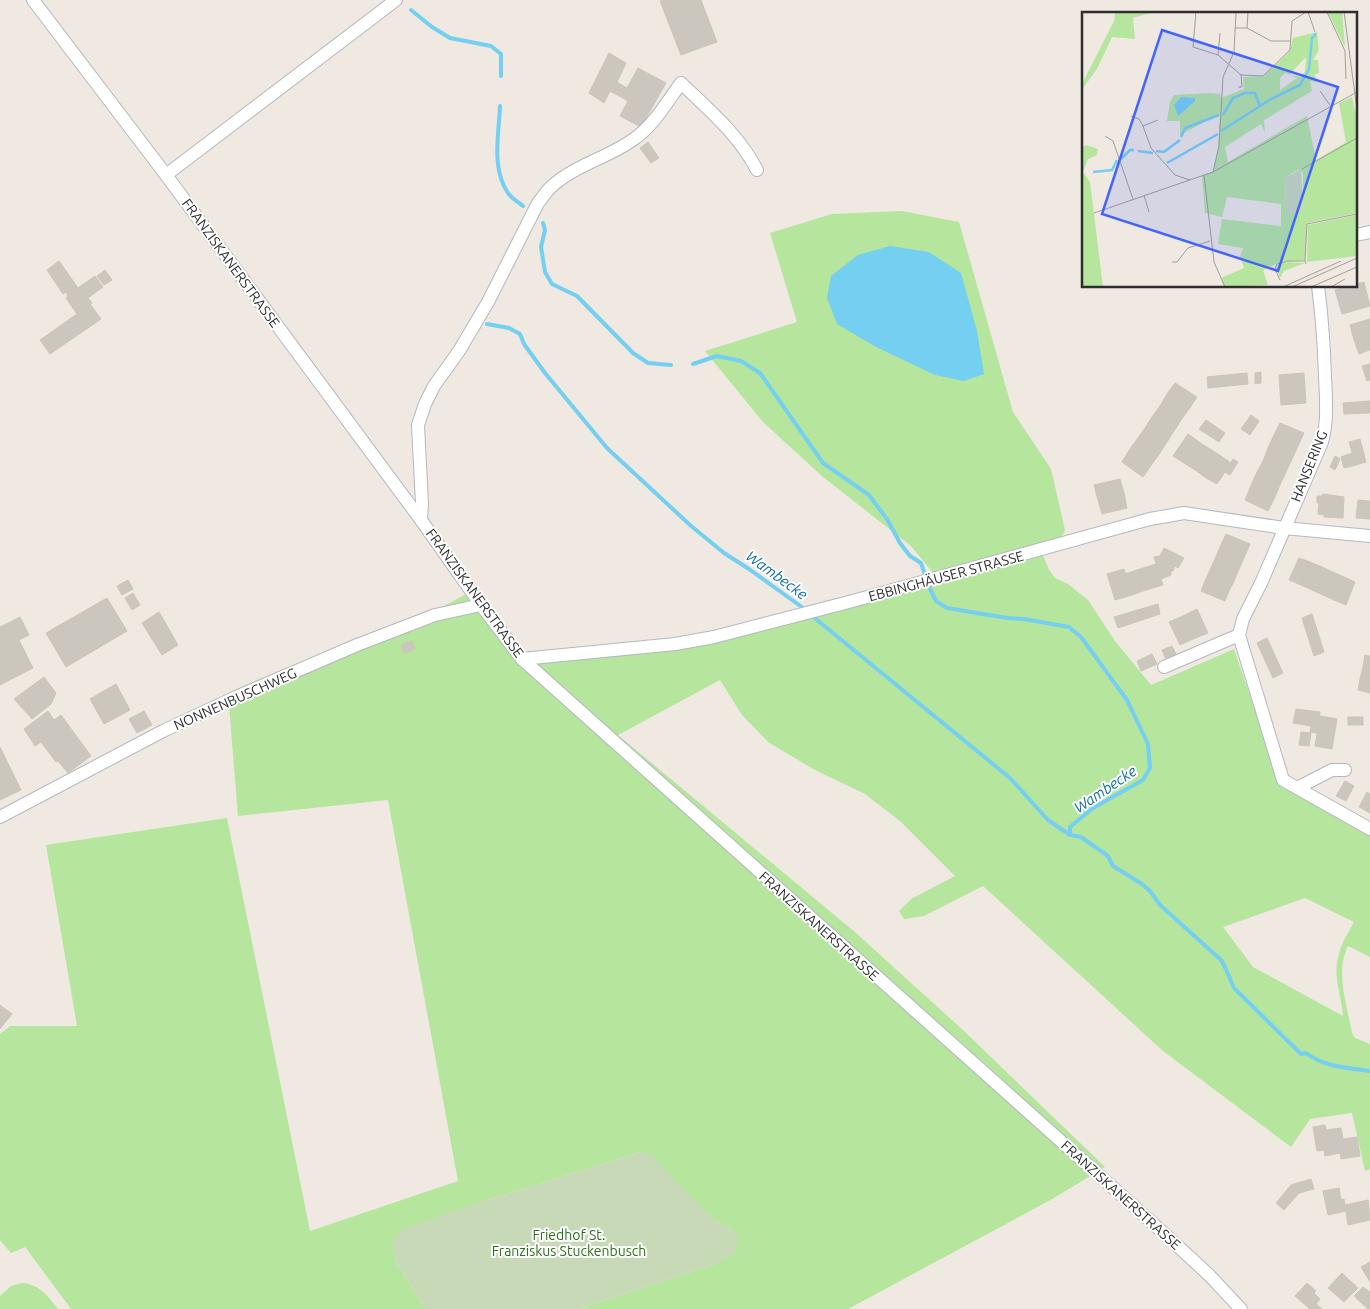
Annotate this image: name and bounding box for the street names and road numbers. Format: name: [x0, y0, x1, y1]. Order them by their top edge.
street label: FRANZISKANERSTRASSE: [179, 196, 283, 331]
street label: HANSERING: [1287, 428, 1331, 504]
street label: FRANZISKANERSTRASSE: [423, 526, 527, 661]
street label: EBBINGHÄUSER STRASSE: [867, 548, 1026, 604]
street label: NONNENBUSCHWEG: [171, 665, 299, 733]
street label: FRANZISKANERSTRASSE: [756, 868, 882, 984]
street label: FRANZISKANERSTRASSE: [1058, 1137, 1184, 1253]

